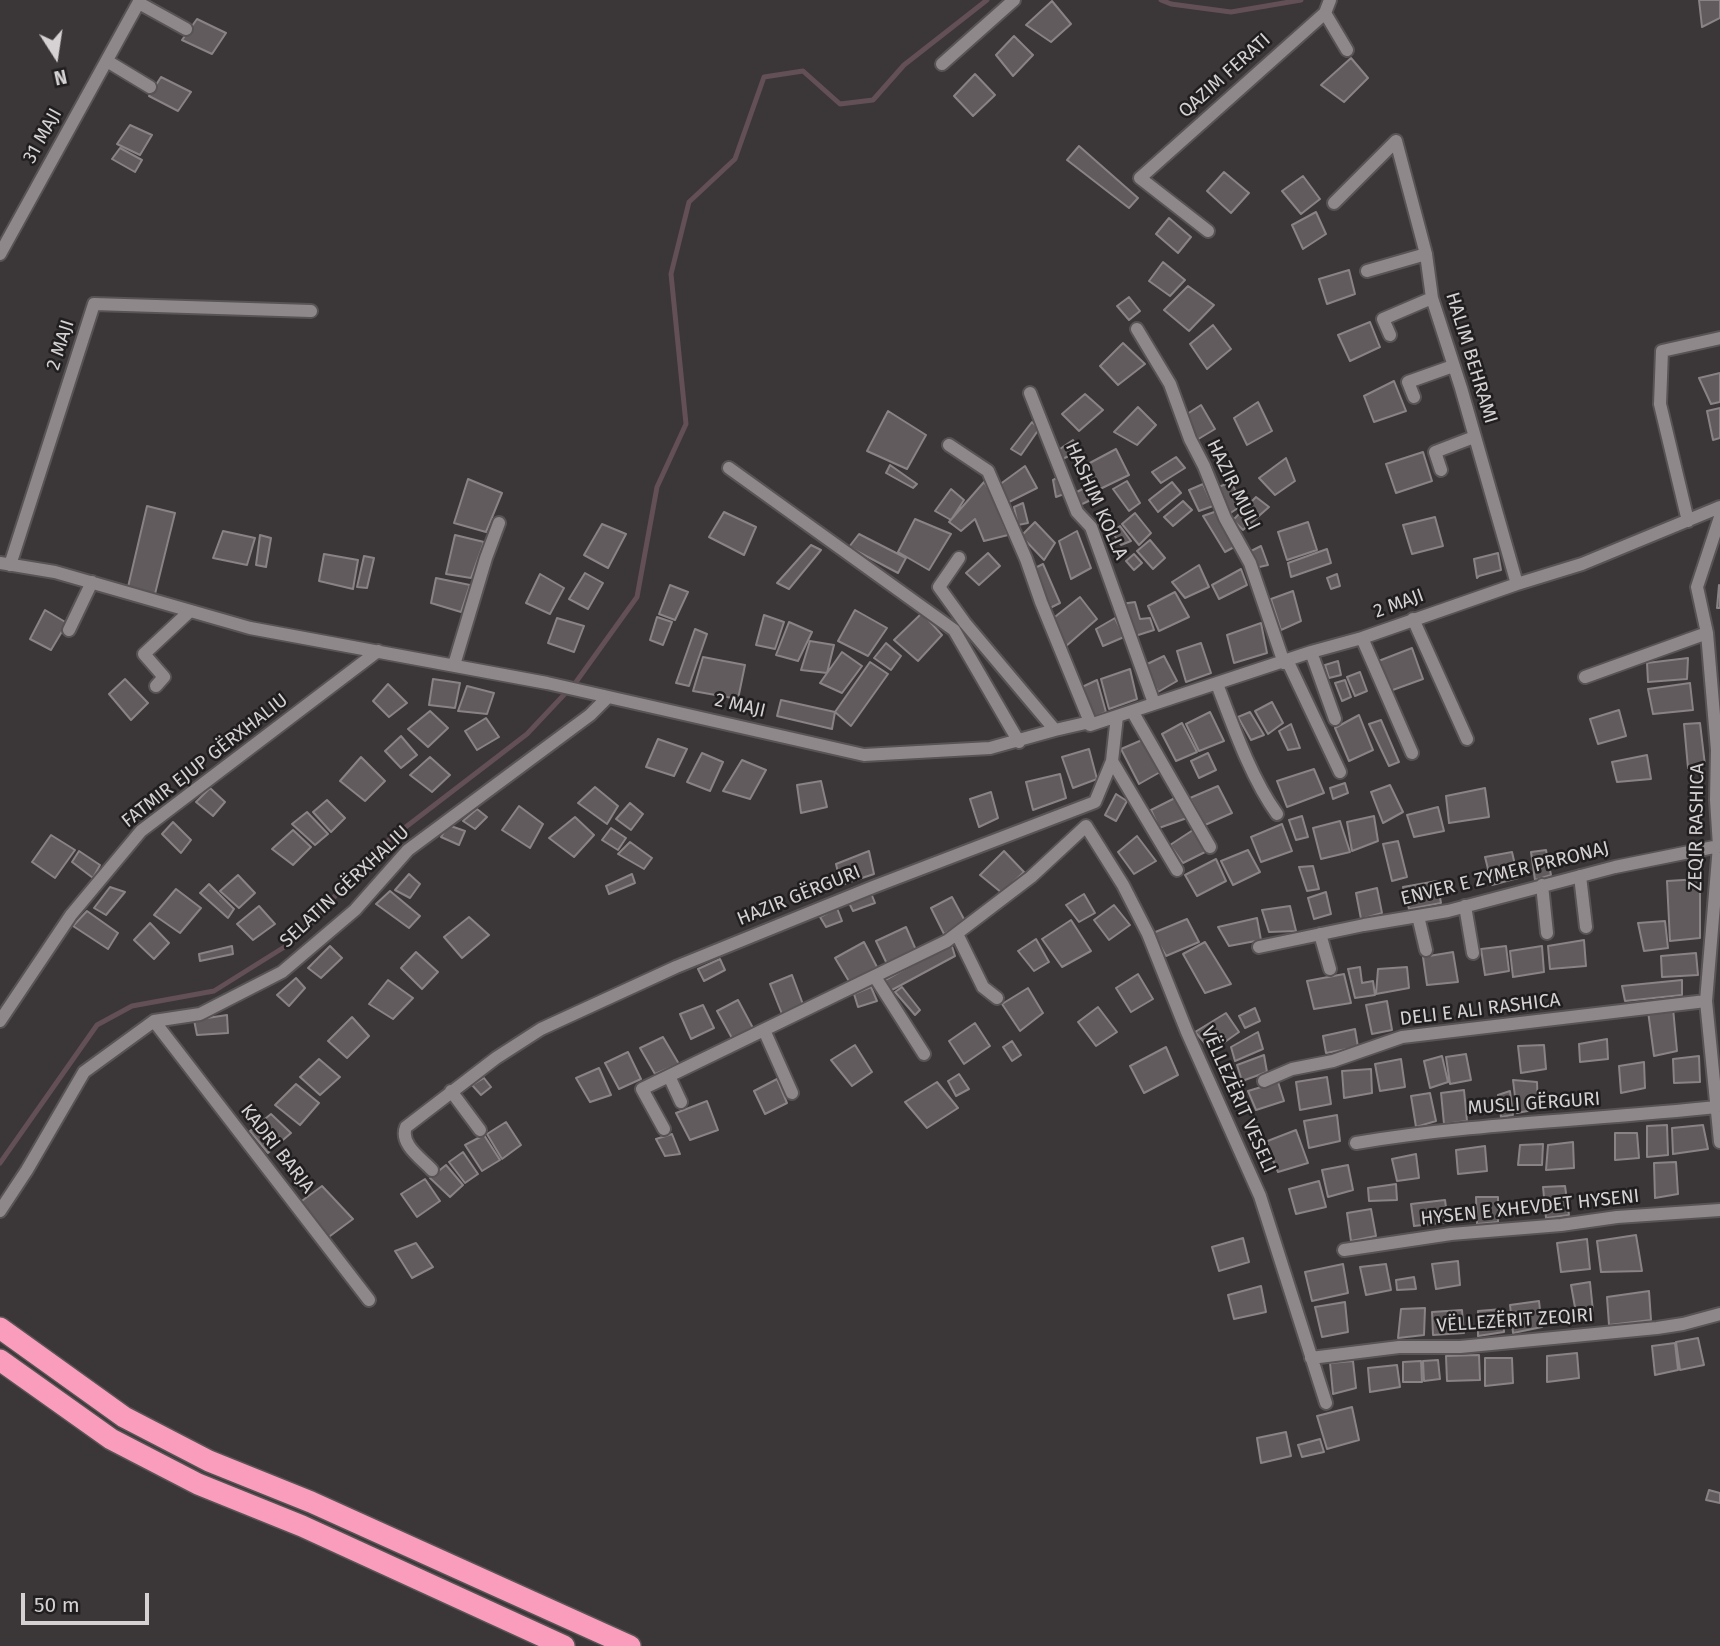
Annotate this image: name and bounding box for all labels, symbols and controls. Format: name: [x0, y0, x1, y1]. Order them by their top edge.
north arrow: [21, 21, 91, 91]
street label: QAZIM FERATI: [1174, 29, 1276, 123]
text: N: [52, 64, 69, 90]
street label: 31 MAJI: [19, 105, 67, 167]
street label: HALIM BEHRAMI: [1440, 290, 1502, 426]
street label: 2 MAJI: [42, 317, 80, 373]
street label: HAZIR MULI: [1201, 436, 1265, 534]
street label: HASHIM KOLLA: [1060, 439, 1132, 563]
street label: 2 MAJI: [1371, 584, 1427, 624]
street label: FATMIR EJUP GËRXHALIU: [117, 689, 293, 833]
street label: 2 MAJI: [712, 689, 768, 723]
street label: ZEQIR RASHICA: [1684, 763, 1710, 891]
street label: SELATIN GËRXHALIU: [276, 821, 414, 953]
street label: ENVER E ZYMER PRRONAJ: [1399, 837, 1611, 911]
street label: HAZIR GËRGURI: [734, 861, 864, 931]
street label: DELI E ALI RASHICA: [1398, 989, 1562, 1031]
street label: VËLLEZËRIT VESELI: [1195, 1023, 1281, 1177]
street label: MUSLI GËRGURI: [1467, 1088, 1601, 1120]
street label: KADRI BARJA: [235, 1100, 319, 1198]
street label: HYSEN E XHEVDET HYSENI: [1419, 1185, 1641, 1231]
street label: VËLLEZËRIT ZEQIRI: [1436, 1304, 1594, 1338]
scale bar: [24, 1580, 152, 1624]
text: 50 m: [34, 1592, 80, 1618]

